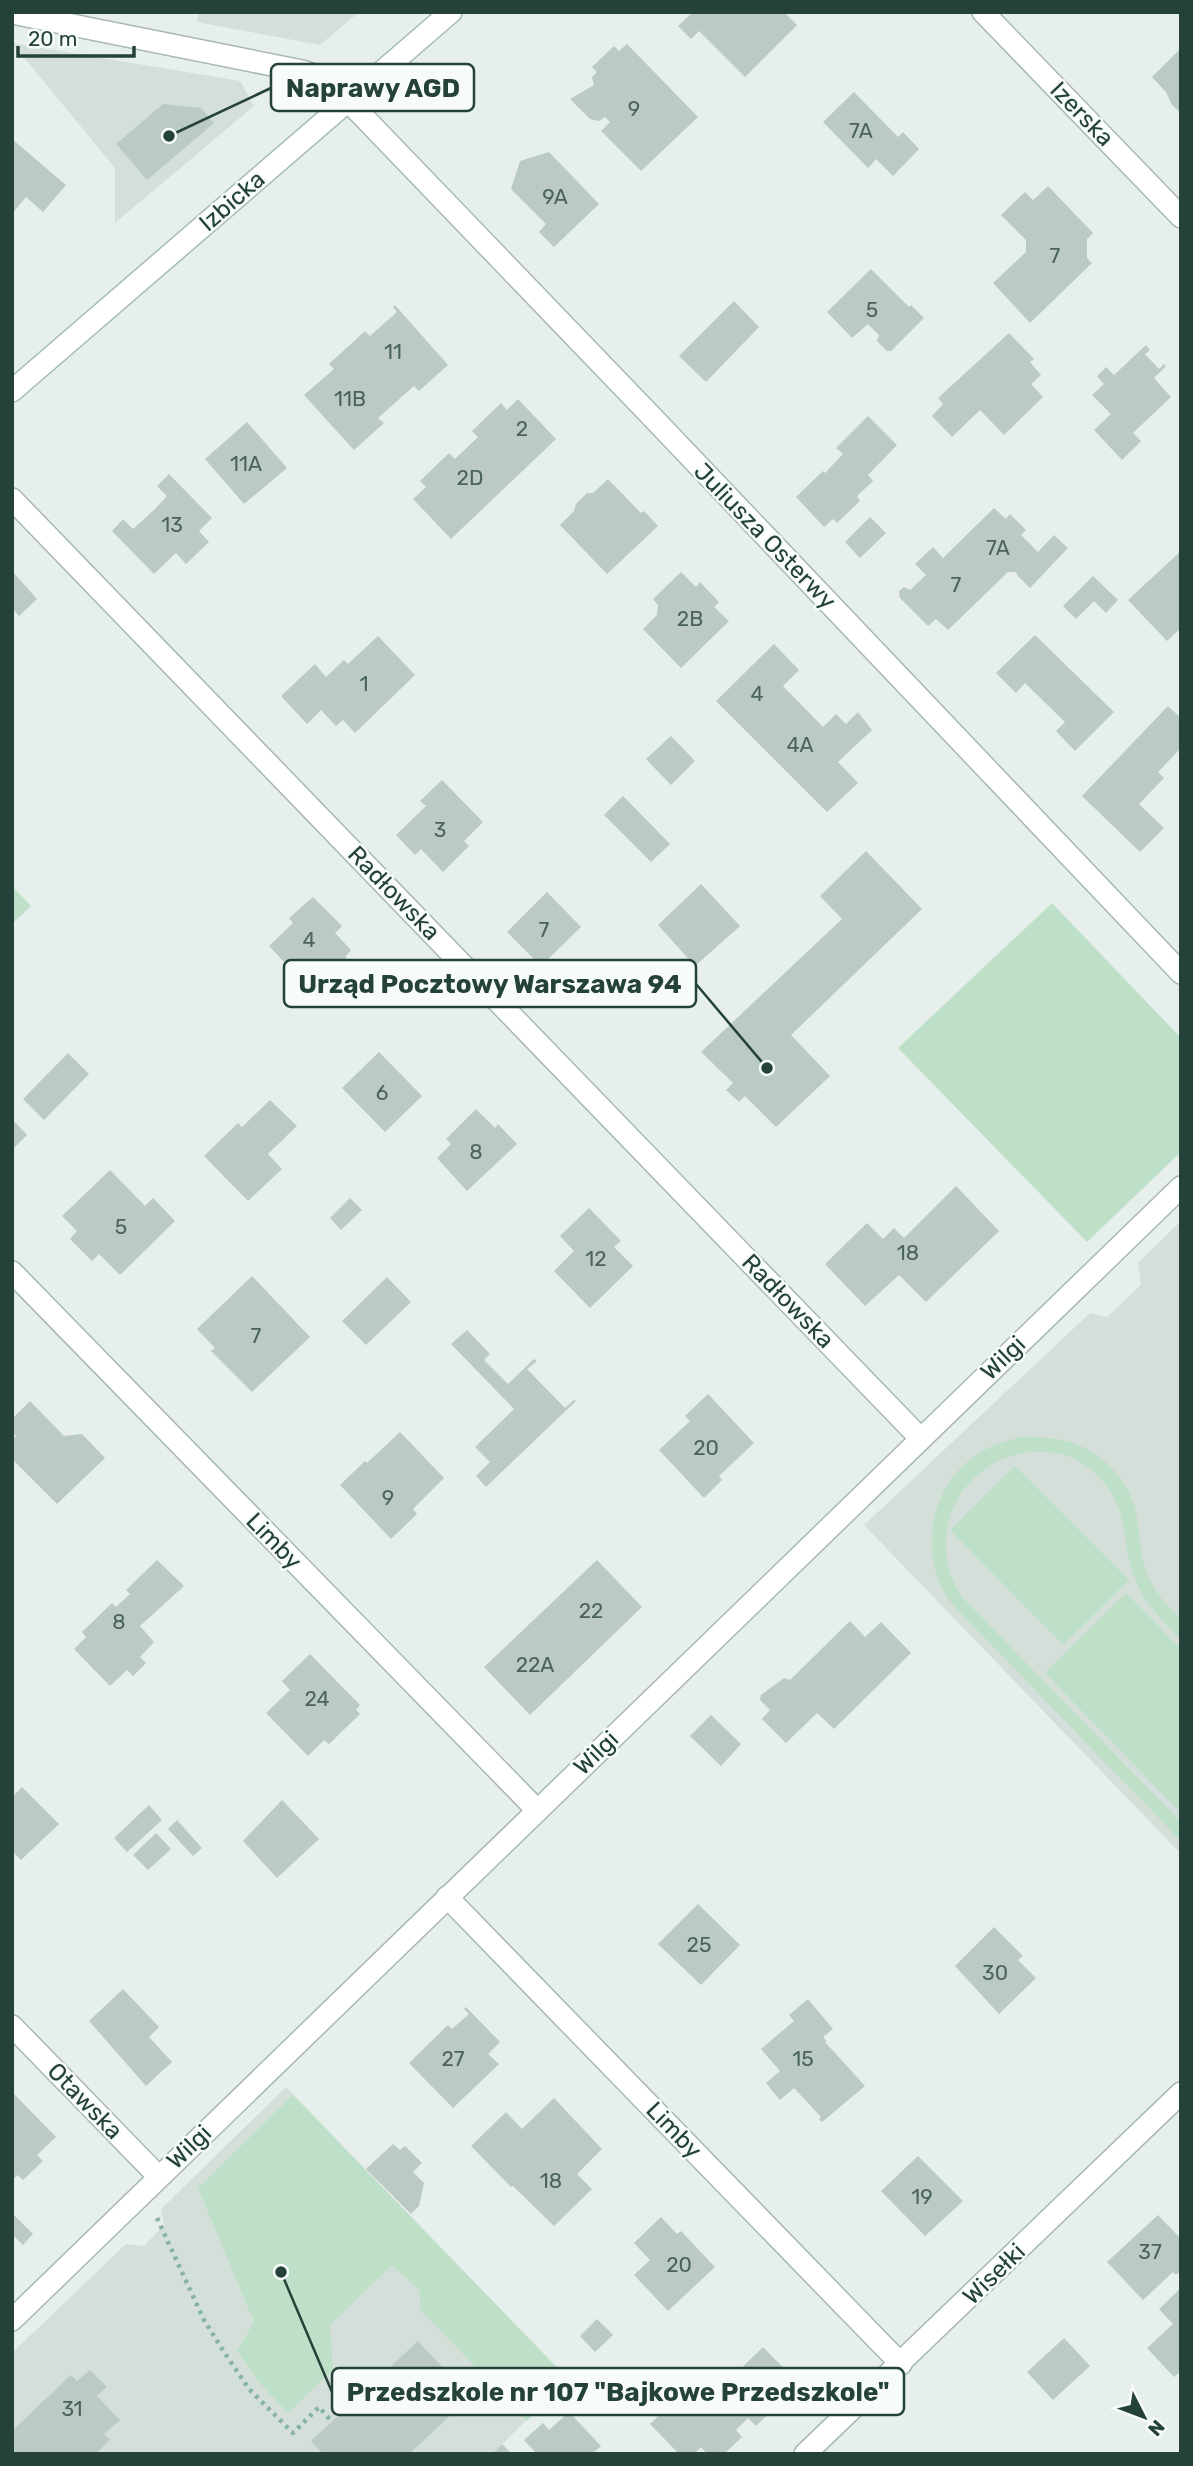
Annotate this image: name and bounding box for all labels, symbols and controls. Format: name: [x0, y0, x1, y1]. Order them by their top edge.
scale bar: [18, 14, 133, 58]
text: 20 m: [28, 26, 77, 51]
callout: Naprawy AGD: [271, 64, 474, 111]
text: Naprawy AGD: [286, 73, 460, 104]
street label: Izerska: [1045, 76, 1119, 152]
house number: 9: [628, 96, 640, 121]
house number: 7A: [849, 118, 873, 143]
street label: Izbicka: [194, 165, 270, 237]
house number: 9A: [542, 184, 568, 209]
house number: 7: [1050, 243, 1061, 268]
house number: 5: [866, 297, 878, 322]
house number: 11: [384, 339, 402, 364]
house number: 11B: [334, 386, 366, 411]
house number: 2: [516, 416, 528, 441]
house number: 11A: [230, 451, 262, 476]
street label: Juliusza Osterwy: [688, 457, 842, 615]
house number: 2D: [457, 465, 483, 490]
house number: 13: [161, 512, 183, 537]
house number: 7A: [986, 535, 1010, 560]
house number: 7: [951, 572, 962, 597]
house number: 2B: [677, 606, 703, 631]
house number: 1: [360, 671, 369, 696]
house number: 4: [750, 681, 764, 706]
house number: 4A: [786, 732, 814, 757]
house number: 3: [434, 817, 446, 842]
street label: Radłowska: [342, 840, 446, 946]
house number: 7: [539, 917, 550, 942]
house number: 4: [302, 927, 316, 952]
callout: Urząd Pocztowy Warszawa 94: [284, 960, 696, 1007]
text: Urząd Pocztowy Warszawa 94: [298, 969, 682, 1000]
house number: 6: [376, 1080, 388, 1105]
house number: 8: [469, 1139, 483, 1164]
house number: 5: [115, 1214, 127, 1239]
house number: 18: [897, 1240, 919, 1265]
house number: 12: [585, 1246, 607, 1271]
street label: Radłowska: [736, 1248, 840, 1354]
house number: 7: [251, 1323, 262, 1348]
street label: Wilgi: [975, 1330, 1031, 1386]
house number: 20: [693, 1435, 719, 1460]
house number: 9: [382, 1485, 394, 1510]
street label: Limby: [240, 1507, 308, 1575]
house number: 22: [579, 1598, 603, 1623]
house number: 8: [112, 1609, 126, 1634]
house number: 22A: [516, 1652, 554, 1677]
house number: 24: [304, 1686, 330, 1711]
street label: Wilgi: [568, 1725, 624, 1781]
house number: 25: [687, 1932, 711, 1957]
house number: 30: [982, 1960, 1008, 1985]
house number: 27: [441, 2046, 465, 2071]
house number: 15: [792, 2046, 814, 2071]
street label: Otawska: [42, 2057, 128, 2145]
street label: Limby: [640, 2096, 708, 2164]
street label: Wilgi: [161, 2119, 217, 2175]
house number: 18: [540, 2168, 562, 2193]
house number: 19: [911, 2184, 933, 2209]
street label: Wisełki: [957, 2238, 1031, 2310]
house number: 37: [1138, 2239, 1162, 2264]
house number: 20: [666, 2252, 692, 2277]
callout: Przedszkole nr 107 "Bajkowe Przedszkole": [332, 2368, 904, 2415]
text: Przedszkole nr 107 "Bajkowe Przedszkole": [346, 2377, 890, 2408]
north arrow: [1109, 2382, 1179, 2452]
house number: 31: [61, 2396, 83, 2421]
text: N: [1143, 2415, 1169, 2441]

